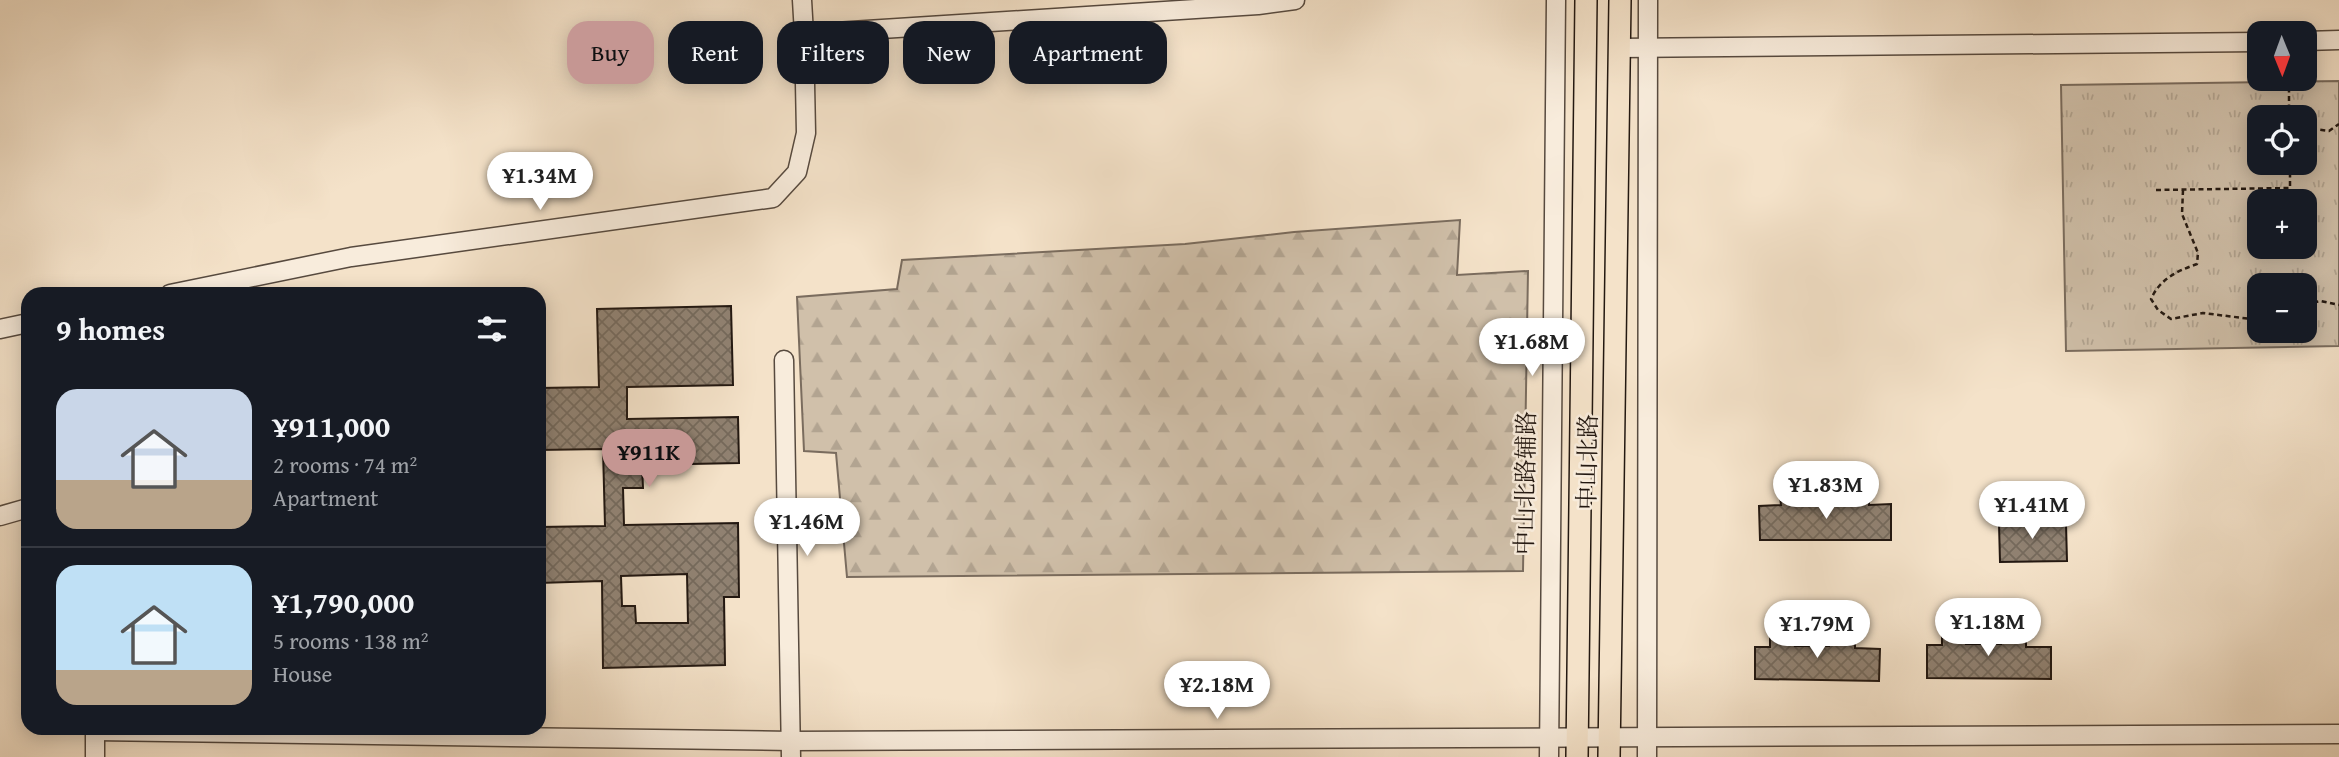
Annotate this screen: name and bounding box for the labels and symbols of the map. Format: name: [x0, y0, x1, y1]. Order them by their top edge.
north arrow: [2247, 21, 2317, 91]
pin: ¥1.34M: [483, 152, 597, 212]
pin: ¥1.68M: [1475, 318, 1589, 378]
street label: 中山北路辅路: [1506, 411, 1544, 555]
street label: 中山北路: [1569, 414, 1605, 510]
pin: ¥911K: [600, 430, 698, 489]
pin: ¥1.83M: [1769, 462, 1883, 521]
pin: ¥1.41M: [1975, 482, 2089, 541]
pin: ¥1.46M: [750, 498, 864, 558]
pin: ¥1.18M: [1931, 598, 2045, 658]
pin: ¥1.79M: [1760, 600, 1874, 660]
pin: ¥2.18M: [1160, 662, 1274, 721]

